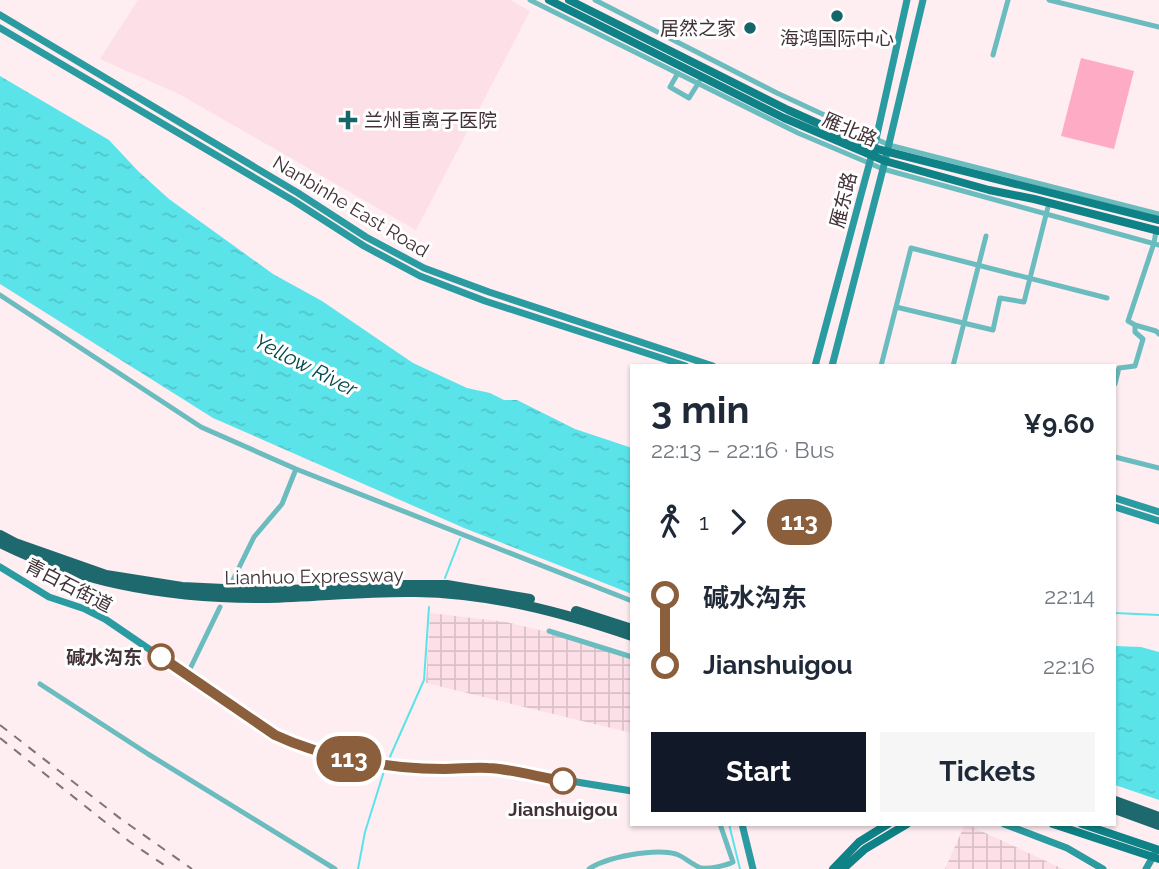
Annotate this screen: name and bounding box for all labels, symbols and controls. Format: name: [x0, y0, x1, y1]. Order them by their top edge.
marker: 海鸿国际中心: [829, 8, 845, 24]
place label: 居然之家: [660, 17, 736, 39]
marker: 居然之家: [742, 20, 758, 36]
place label: 海鸿国际中心: [780, 27, 894, 49]
street label: 雁北路: [819, 108, 881, 150]
place label: 兰州重离子医院: [364, 109, 497, 131]
marker: 兰州重离子医院: [338, 110, 358, 130]
street label: Nanbinhe East Road: [269, 151, 433, 261]
street label: 雁东路: [825, 170, 861, 230]
water label: Yellow River: [251, 329, 362, 402]
text: 3 min: [651, 387, 749, 432]
text: ¥9.60: [1024, 409, 1095, 439]
text: 22:13 – 22:16 · Bus: [651, 436, 834, 463]
icon: walk: [651, 503, 689, 541]
icon: forward: [719, 503, 757, 541]
text: 113: [781, 507, 818, 536]
text: 1: [699, 508, 709, 535]
street label: 青白石街道: [22, 554, 116, 616]
street label: Lianhuo Expressway: [224, 563, 404, 589]
text: 22:14: [1044, 582, 1095, 609]
text: 碱水沟东: [703, 583, 807, 613]
marker: 碱水沟东: [148, 644, 174, 670]
place label: 碱水沟东: [66, 646, 142, 668]
text: Jianshuigou: [703, 650, 853, 680]
text: 22:16: [1043, 652, 1095, 679]
button: Start: [651, 732, 866, 812]
button: Tickets: [880, 732, 1095, 812]
line badge: 113: [309, 736, 389, 782]
text: 113: [330, 744, 368, 773]
marker: Jianshuigou: [550, 768, 576, 794]
place label: Jianshuigou: [508, 798, 618, 820]

